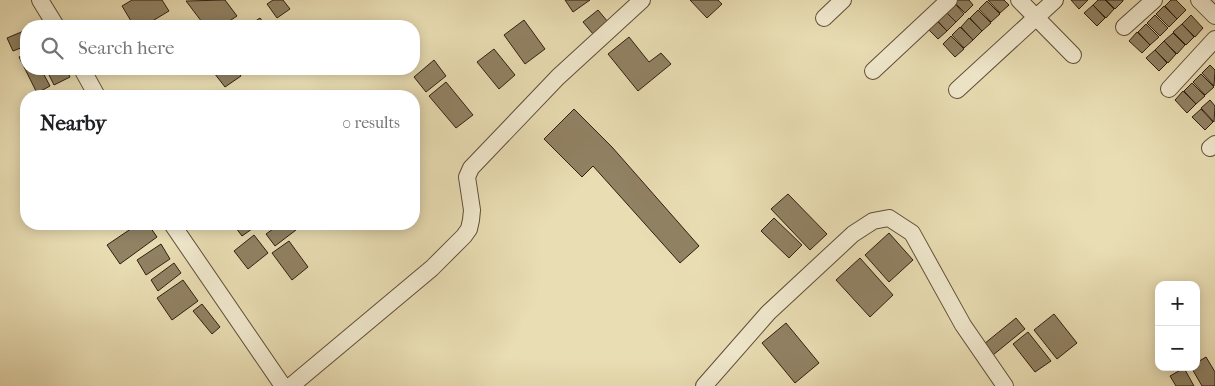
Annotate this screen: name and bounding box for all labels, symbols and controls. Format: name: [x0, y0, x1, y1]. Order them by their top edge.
search box: [20, 20, 420, 75]
icon: search: [38, 34, 66, 62]
text: Search here: [78, 37, 174, 59]
text: Nearby: [40, 111, 106, 135]
text: 0 results: [342, 113, 400, 132]
map controls: [1155, 281, 1200, 371]
button: +: [1155, 281, 1200, 326]
button: −: [1155, 326, 1200, 371]

